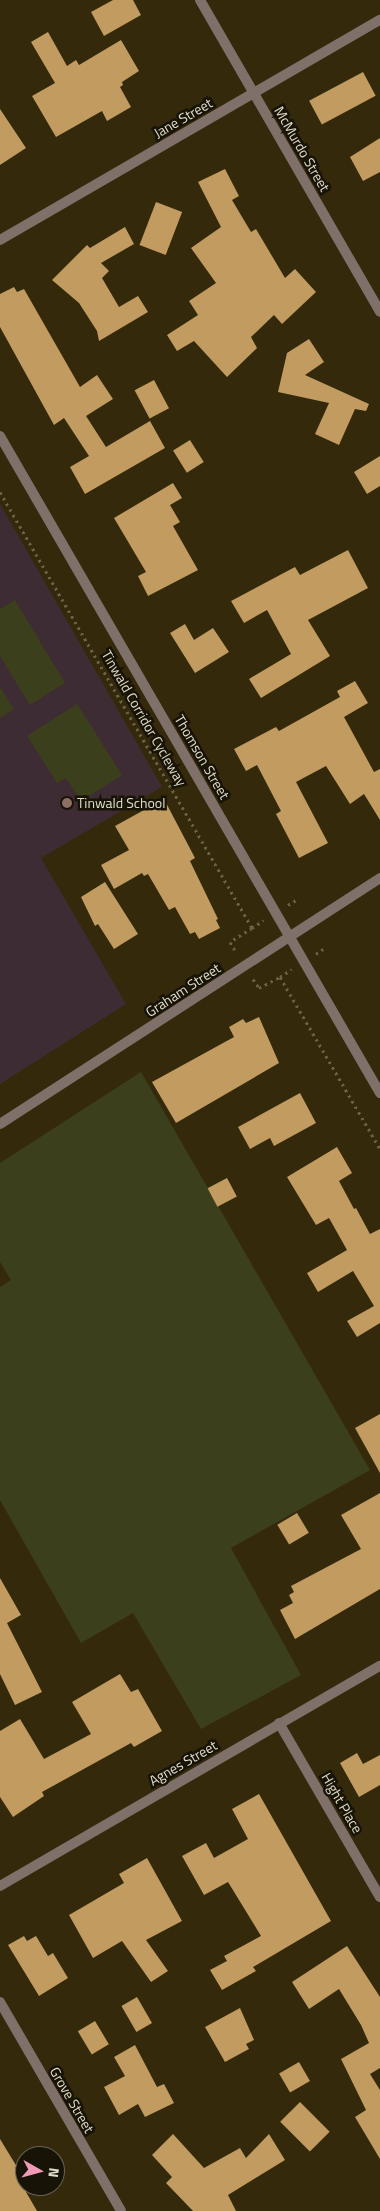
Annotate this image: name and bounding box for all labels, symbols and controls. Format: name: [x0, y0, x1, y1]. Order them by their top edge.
street label: Jane Street: [151, 95, 215, 141]
street label: McMurdo Street: [271, 103, 333, 195]
street label: Tinwald Corridor Cycleway: [98, 647, 190, 789]
street label: Thomson Street: [171, 712, 233, 802]
place label: Tinwald School: [77, 795, 165, 811]
marker: Tinwald School: [61, 797, 73, 809]
street label: Graham Street: [142, 960, 224, 1020]
street label: Agnes Street: [146, 1737, 220, 1789]
street label: Hight Place: [318, 1770, 366, 1836]
street label: Grove Street: [46, 2064, 98, 2136]
north arrow: [15, 2146, 65, 2196]
text: N: [43, 2167, 65, 2179]

